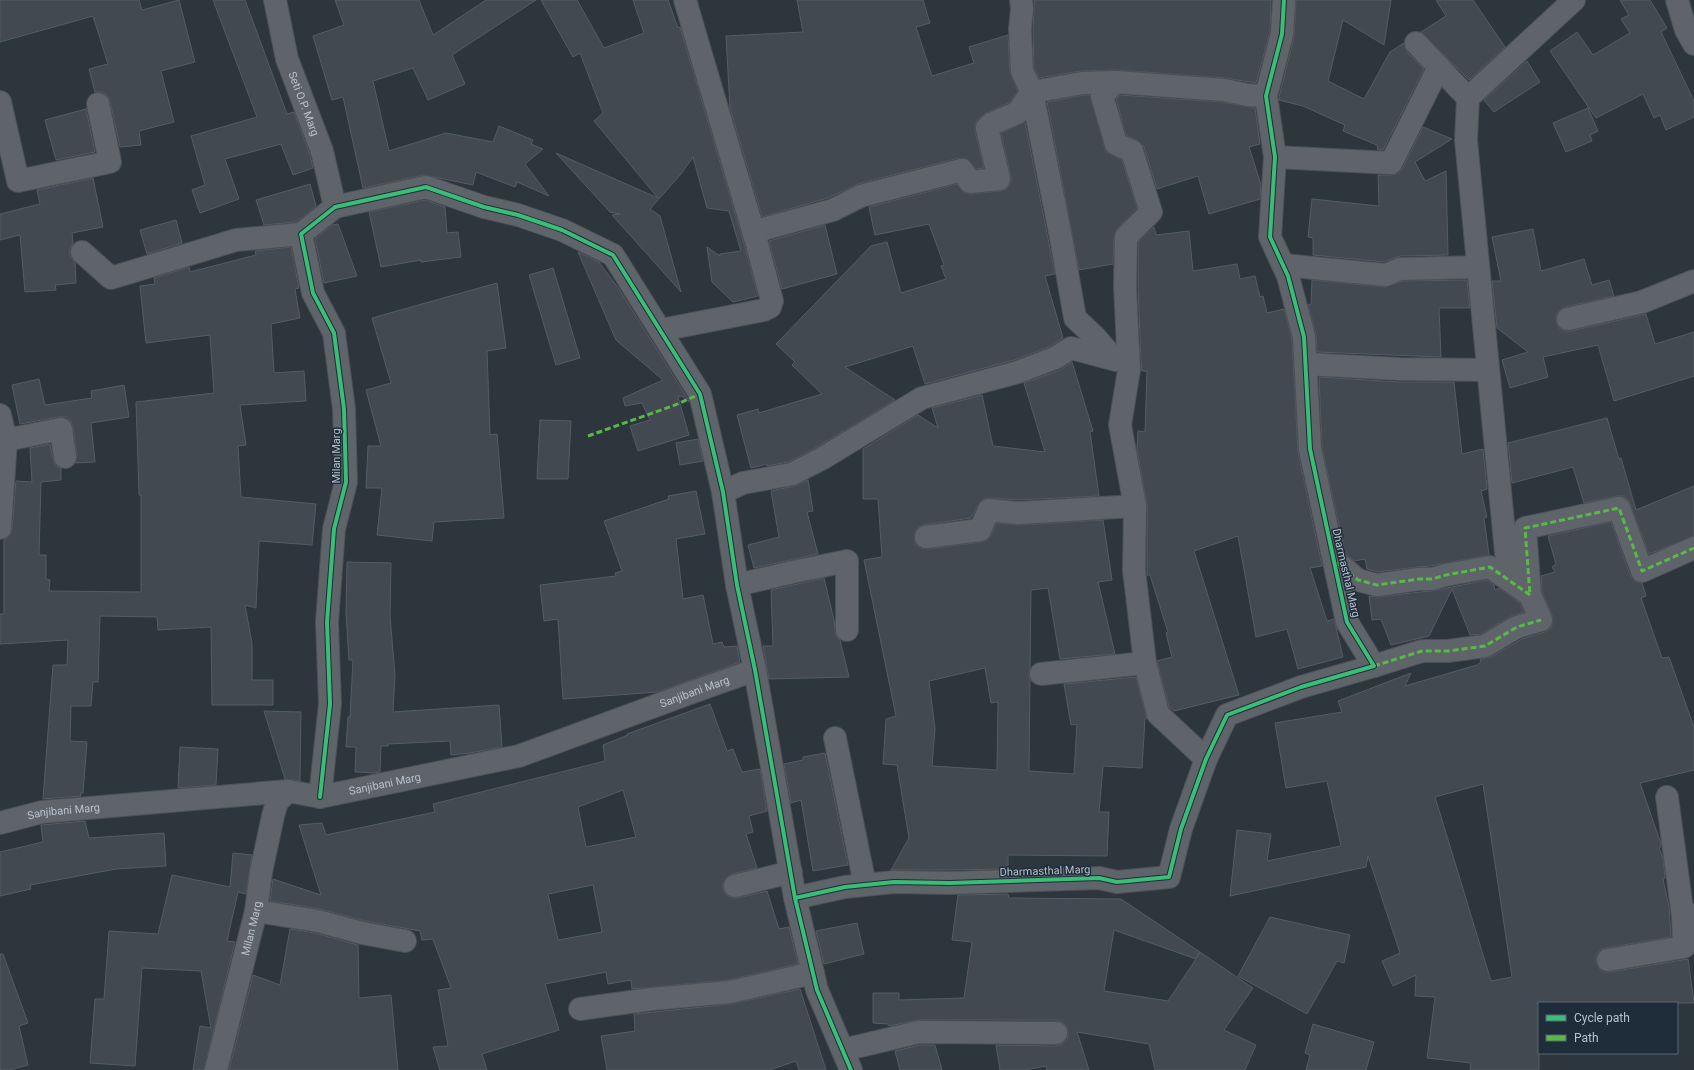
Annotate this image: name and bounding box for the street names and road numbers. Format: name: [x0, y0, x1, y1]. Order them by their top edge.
street label: Seti O.P. Marg: [286, 70, 322, 138]
street label: Milan Marg: [330, 428, 343, 484]
street label: Dharmasthal Marg: [1329, 527, 1363, 619]
street label: Sanjibani Marg: [658, 673, 731, 710]
street label: Sanjibani Marg: [348, 770, 422, 797]
street label: Sanjibani Marg: [26, 801, 100, 822]
street label: Dharmasthal Marg: [999, 863, 1091, 879]
street label: Milan Marg: [239, 901, 264, 957]

